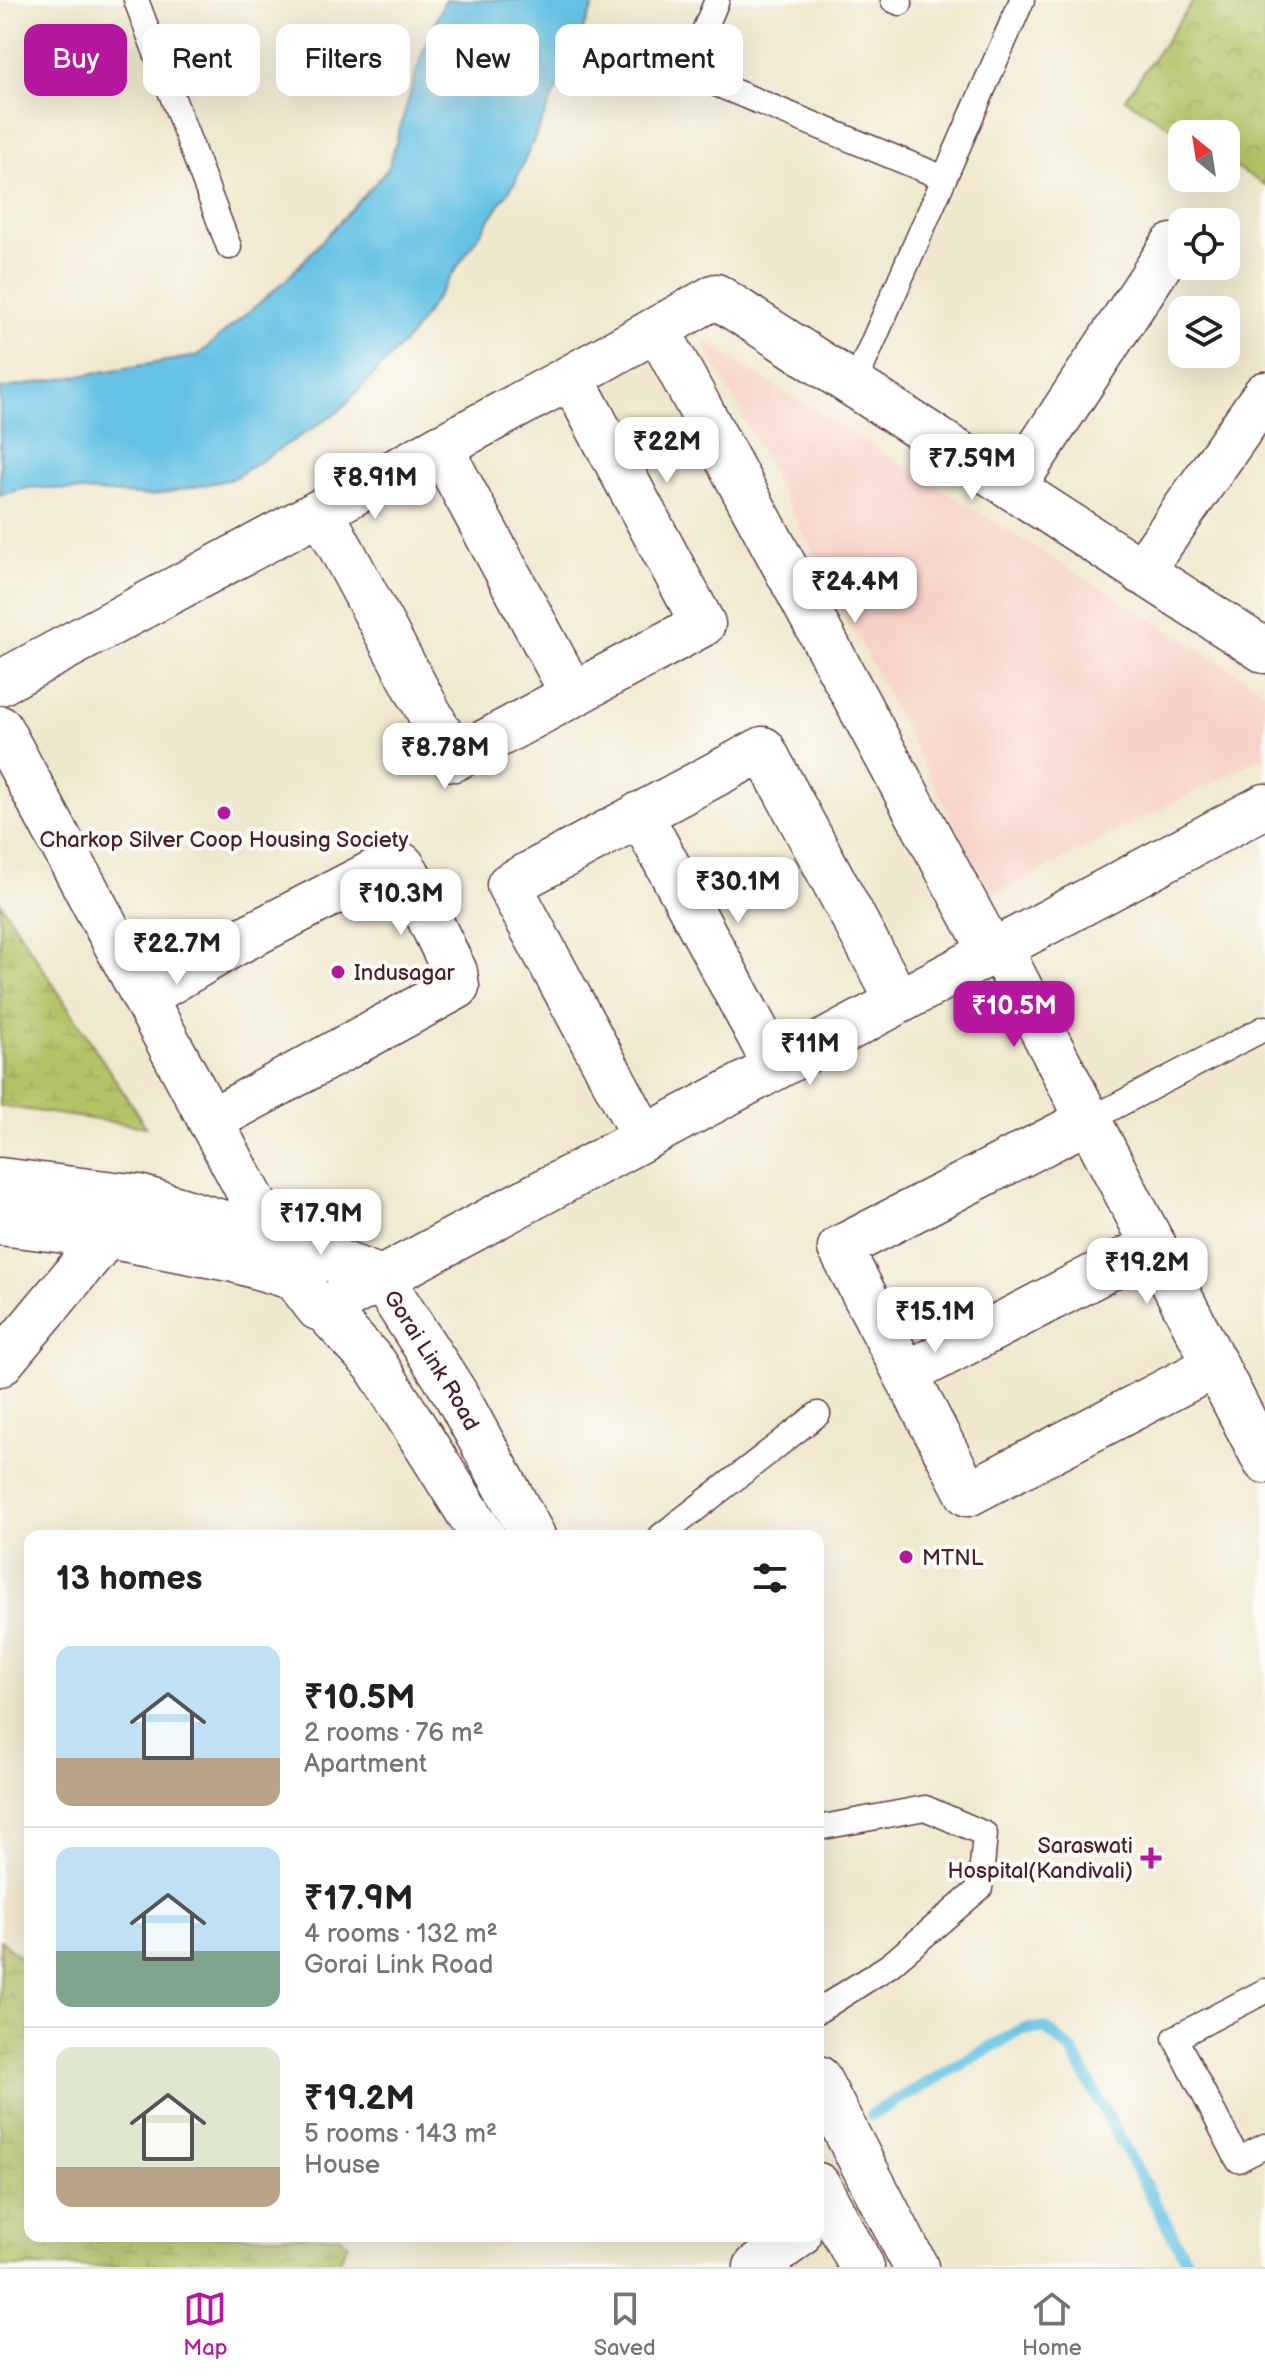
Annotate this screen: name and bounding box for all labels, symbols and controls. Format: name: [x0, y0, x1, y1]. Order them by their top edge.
chip: Buy: [24, 24, 127, 96]
chip: Rent: [143, 24, 260, 96]
chip: Filters: [276, 24, 410, 96]
chip: New: [426, 24, 539, 96]
chip: Apartment: [555, 24, 743, 96]
north arrow: [1168, 120, 1240, 192]
map controls: [1168, 120, 1240, 368]
button: locate: [1168, 208, 1240, 280]
button: layers: [1168, 296, 1240, 368]
pin: ₹22M: [620, 417, 714, 485]
text: ₹22M: [633, 427, 701, 458]
pin: ₹7.59M: [907, 434, 1037, 502]
text: ₹7.59M: [928, 444, 1016, 475]
pin: ₹8.91M: [310, 453, 440, 521]
text: ₹8.91M: [333, 463, 417, 494]
pin: ₹24.4M: [790, 557, 920, 625]
text: ₹24.4M: [811, 567, 899, 598]
pin: ₹8.78M: [380, 723, 510, 791]
text: ₹8.78M: [401, 733, 489, 764]
marker: Charkop Silver Coop Housing Society: [215, 804, 233, 822]
place label: Charkop Silver Coop Housing Society: [40, 827, 409, 854]
pin: ₹30.1M: [673, 857, 803, 925]
text: ₹30.1M: [695, 867, 781, 898]
pin: ₹10.3M: [336, 869, 466, 937]
text: ₹10.3M: [358, 879, 444, 910]
pin: ₹22.7M: [112, 919, 242, 987]
text: ₹22.7M: [133, 929, 221, 960]
place label: Indusagar: [354, 960, 456, 987]
marker: Indusagar: [329, 963, 347, 981]
pin: ₹10.5M: [949, 981, 1079, 1049]
text: ₹10.5M: [971, 991, 1057, 1022]
pin: ₹11M: [763, 1019, 857, 1087]
text: ₹11M: [780, 1029, 840, 1060]
pin: ₹17.9M: [256, 1189, 386, 1257]
text: ₹17.9M: [279, 1199, 363, 1230]
pin: ₹19.2M: [1082, 1238, 1212, 1306]
text: ₹19.2M: [1105, 1248, 1189, 1279]
street label: Gorai Link Road: [377, 1285, 485, 1435]
pin: ₹15.1M: [870, 1287, 1000, 1355]
text: ₹15.1M: [895, 1297, 975, 1328]
place label: MTNL: [922, 1545, 984, 1572]
marker: MTNL: [897, 1548, 915, 1566]
icon: filters: [748, 1556, 792, 1600]
text: 13 homes: [56, 1558, 203, 1599]
text: ₹10.5M: [304, 1677, 415, 1718]
icon: home: [120, 1678, 216, 1774]
text: 2 rooms · 76 m²: [304, 1718, 484, 1749]
text: Apartment: [304, 1749, 427, 1780]
place label: Saraswati Hospital(Kandivali): [947, 1833, 1133, 1885]
marker: Saraswati Hospital(Kandivali): [1140, 1847, 1162, 1869]
text: ₹17.9M: [304, 1878, 413, 1919]
icon: home: [120, 1879, 216, 1975]
text: 4 rooms · 132 m²: [304, 1919, 498, 1950]
text: Gorai Link Road: [304, 1950, 493, 1981]
text: ₹19.2M: [304, 2078, 415, 2119]
icon: home: [120, 2079, 216, 2175]
text: 5 rooms · 143 m²: [304, 2119, 497, 2150]
text: House: [304, 2150, 380, 2181]
tab: Map: [183, 2287, 227, 2362]
tab: Saved: [594, 2287, 656, 2362]
tab: Home: [1022, 2287, 1082, 2362]

